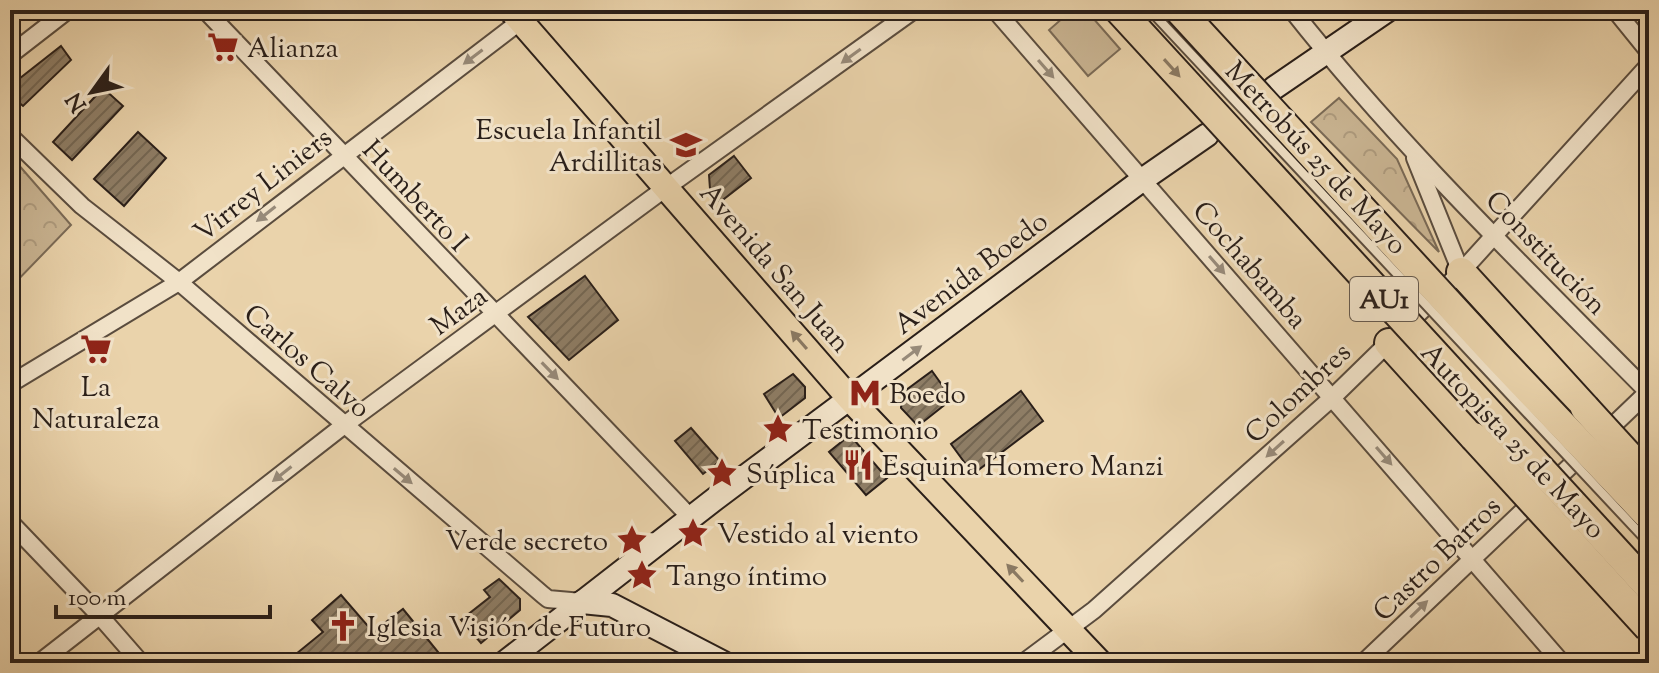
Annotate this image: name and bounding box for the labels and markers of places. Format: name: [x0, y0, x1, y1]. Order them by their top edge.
supermarket icon: Alianza: [206, 30, 240, 64]
place label: Alianza: [247, 30, 339, 70]
place label: Escuela Infantil Ardillitas: [476, 112, 662, 184]
school or university icon: Escuela Infantil Ardillitas: [669, 128, 703, 162]
supermarket icon: La Naturaleza: [79, 332, 113, 366]
place label: La Naturaleza: [32, 369, 160, 441]
metro station icon: Boedo: [848, 376, 882, 410]
place label: Boedo: [889, 376, 966, 416]
place icon: Testimonio: [761, 412, 795, 446]
place label: Testimonio: [802, 412, 939, 452]
restaurant icon: Esquina Homero Manzi: [841, 448, 875, 482]
place label: Esquina Homero Manzi: [882, 448, 1164, 488]
place icon: Súplica: [705, 456, 739, 490]
place label: Súplica: [746, 456, 835, 496]
place icon: Vestido al viento: [676, 516, 710, 550]
place label: Vestido al viento: [717, 516, 918, 556]
place label: Verde secreto: [445, 523, 608, 563]
place icon: Verde secreto: [615, 523, 649, 557]
place icon: Tango íntimo: [625, 558, 659, 592]
place label: Tango íntimo: [666, 558, 827, 598]
church icon: Iglesia Visión de Futuro: [326, 609, 360, 643]
place label: Iglesia Visión de Futuro: [367, 609, 651, 649]

